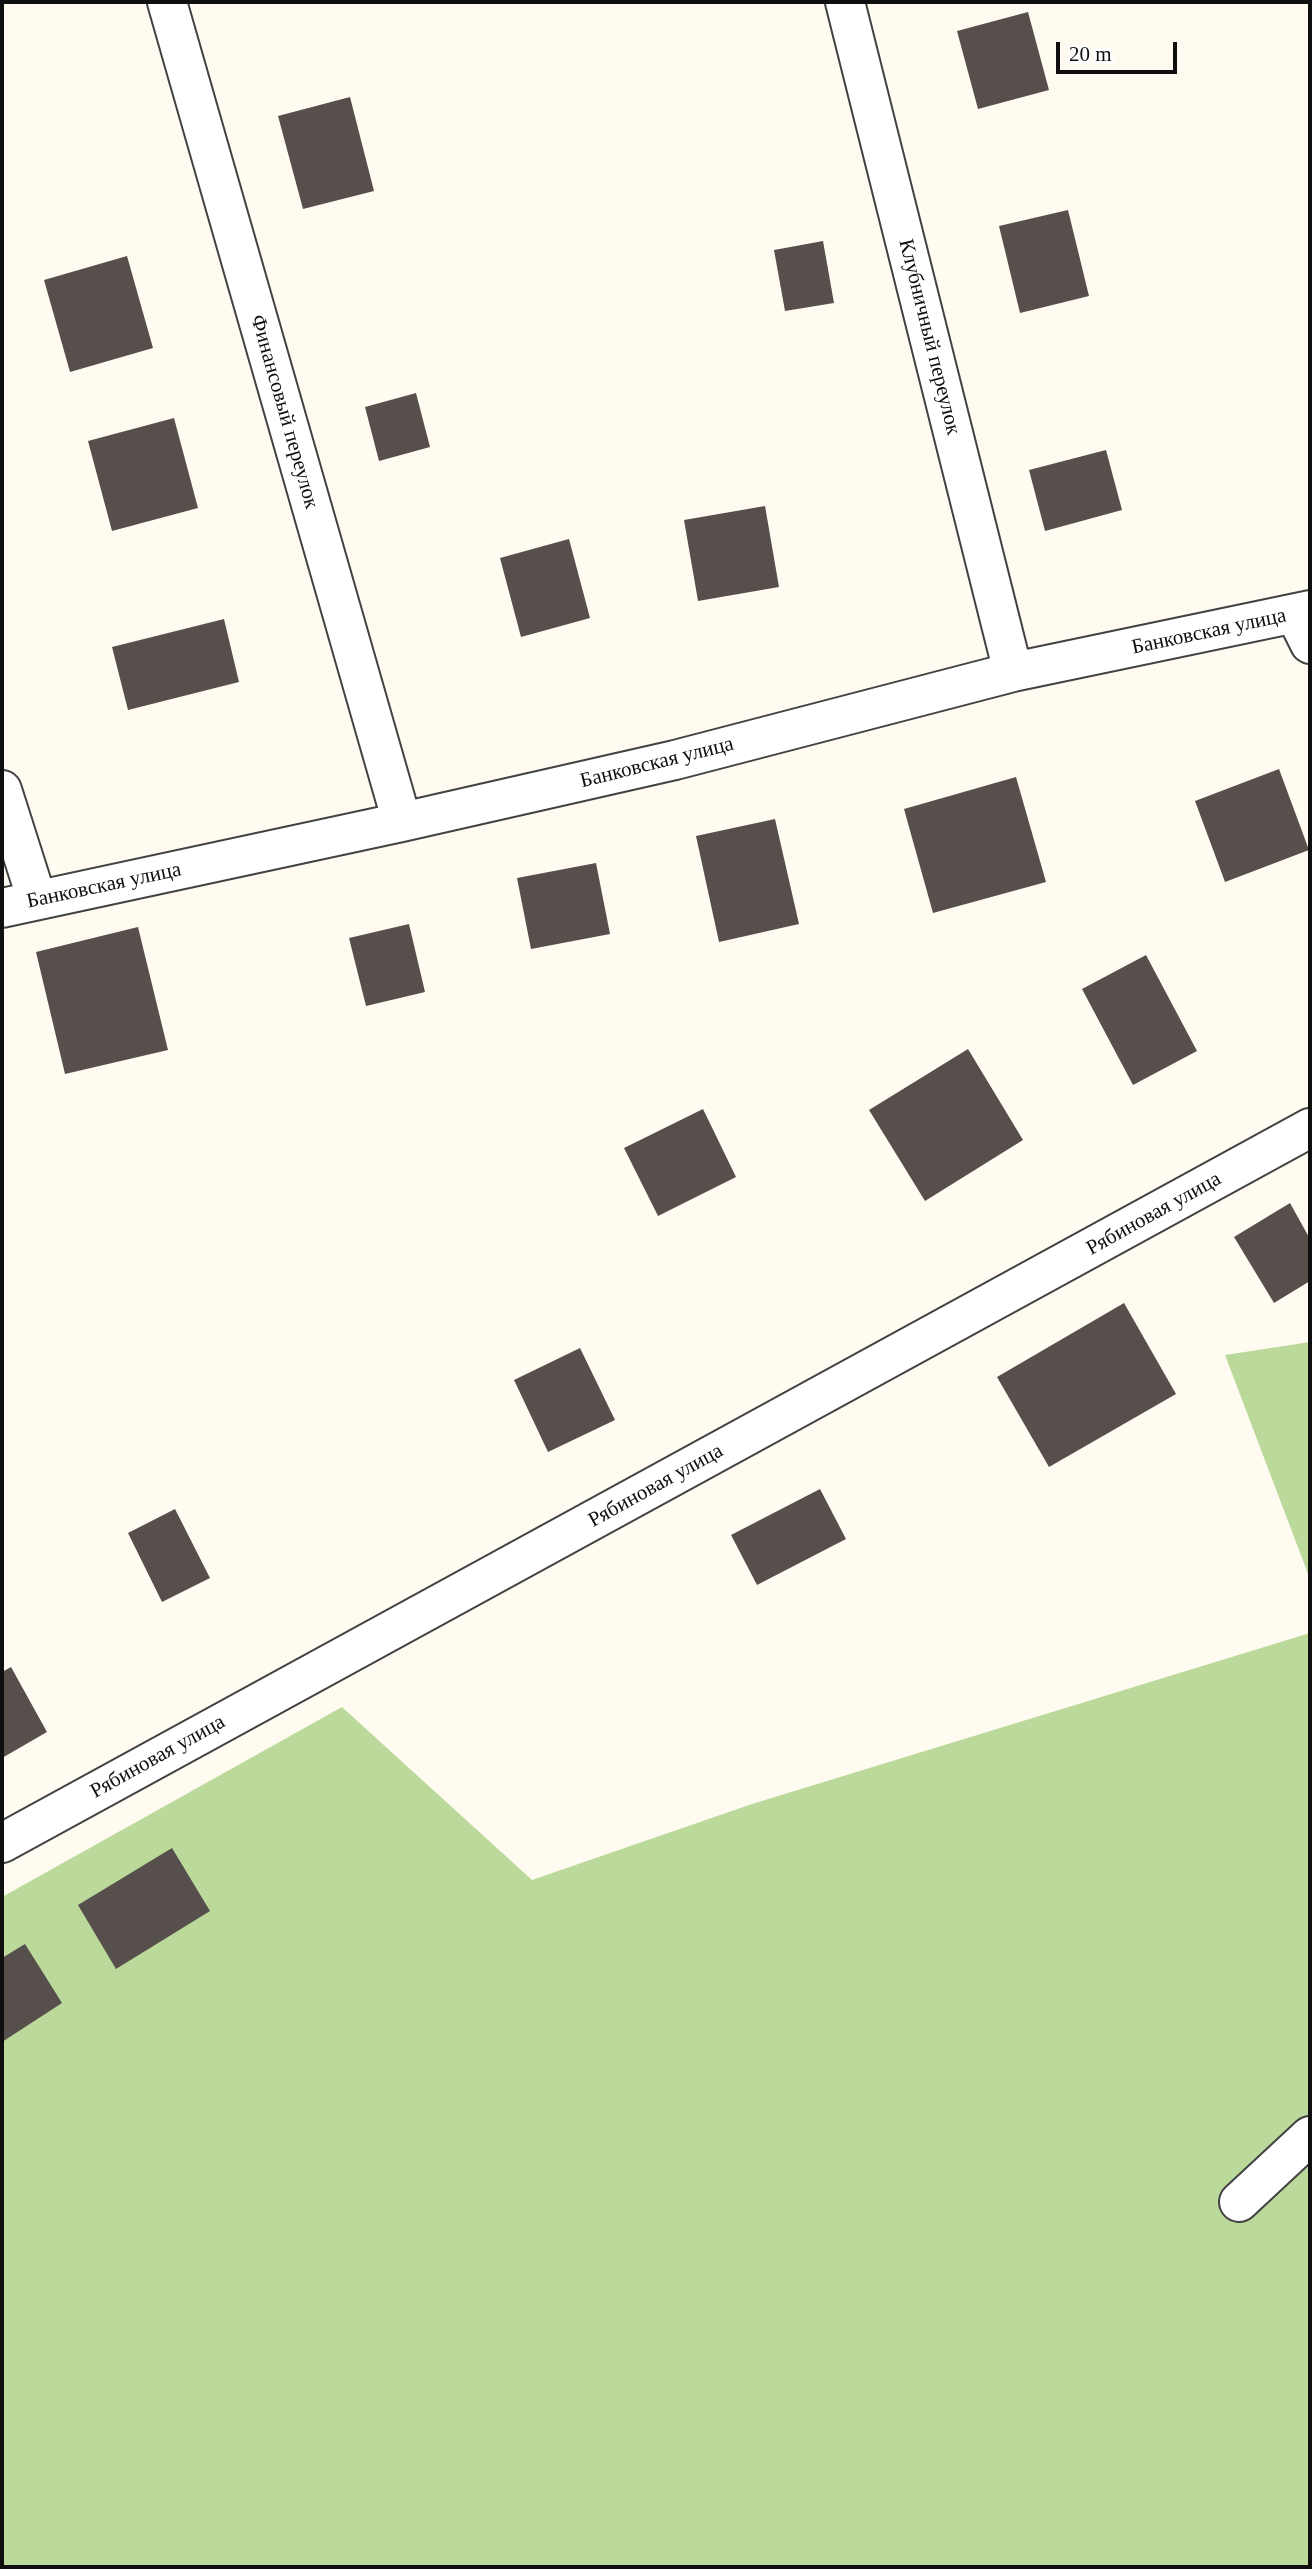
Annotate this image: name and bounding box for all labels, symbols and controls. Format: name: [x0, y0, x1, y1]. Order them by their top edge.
scale bar: [1060, 28, 1181, 72]
text: 20 m: [1069, 42, 1112, 66]
street label: Клубничный переулок: [892, 236, 966, 438]
street label: Финансовый переулок: [244, 312, 324, 512]
street label: Банковская улица: [1129, 603, 1289, 661]
street label: Банковская улица: [578, 732, 736, 794]
street label: Банковская улица: [24, 857, 184, 915]
street label: Рябиновая улица: [1082, 1167, 1226, 1261]
street label: Рябиновая улица: [584, 1439, 728, 1533]
street label: Рябиновая улица: [86, 1710, 230, 1804]

